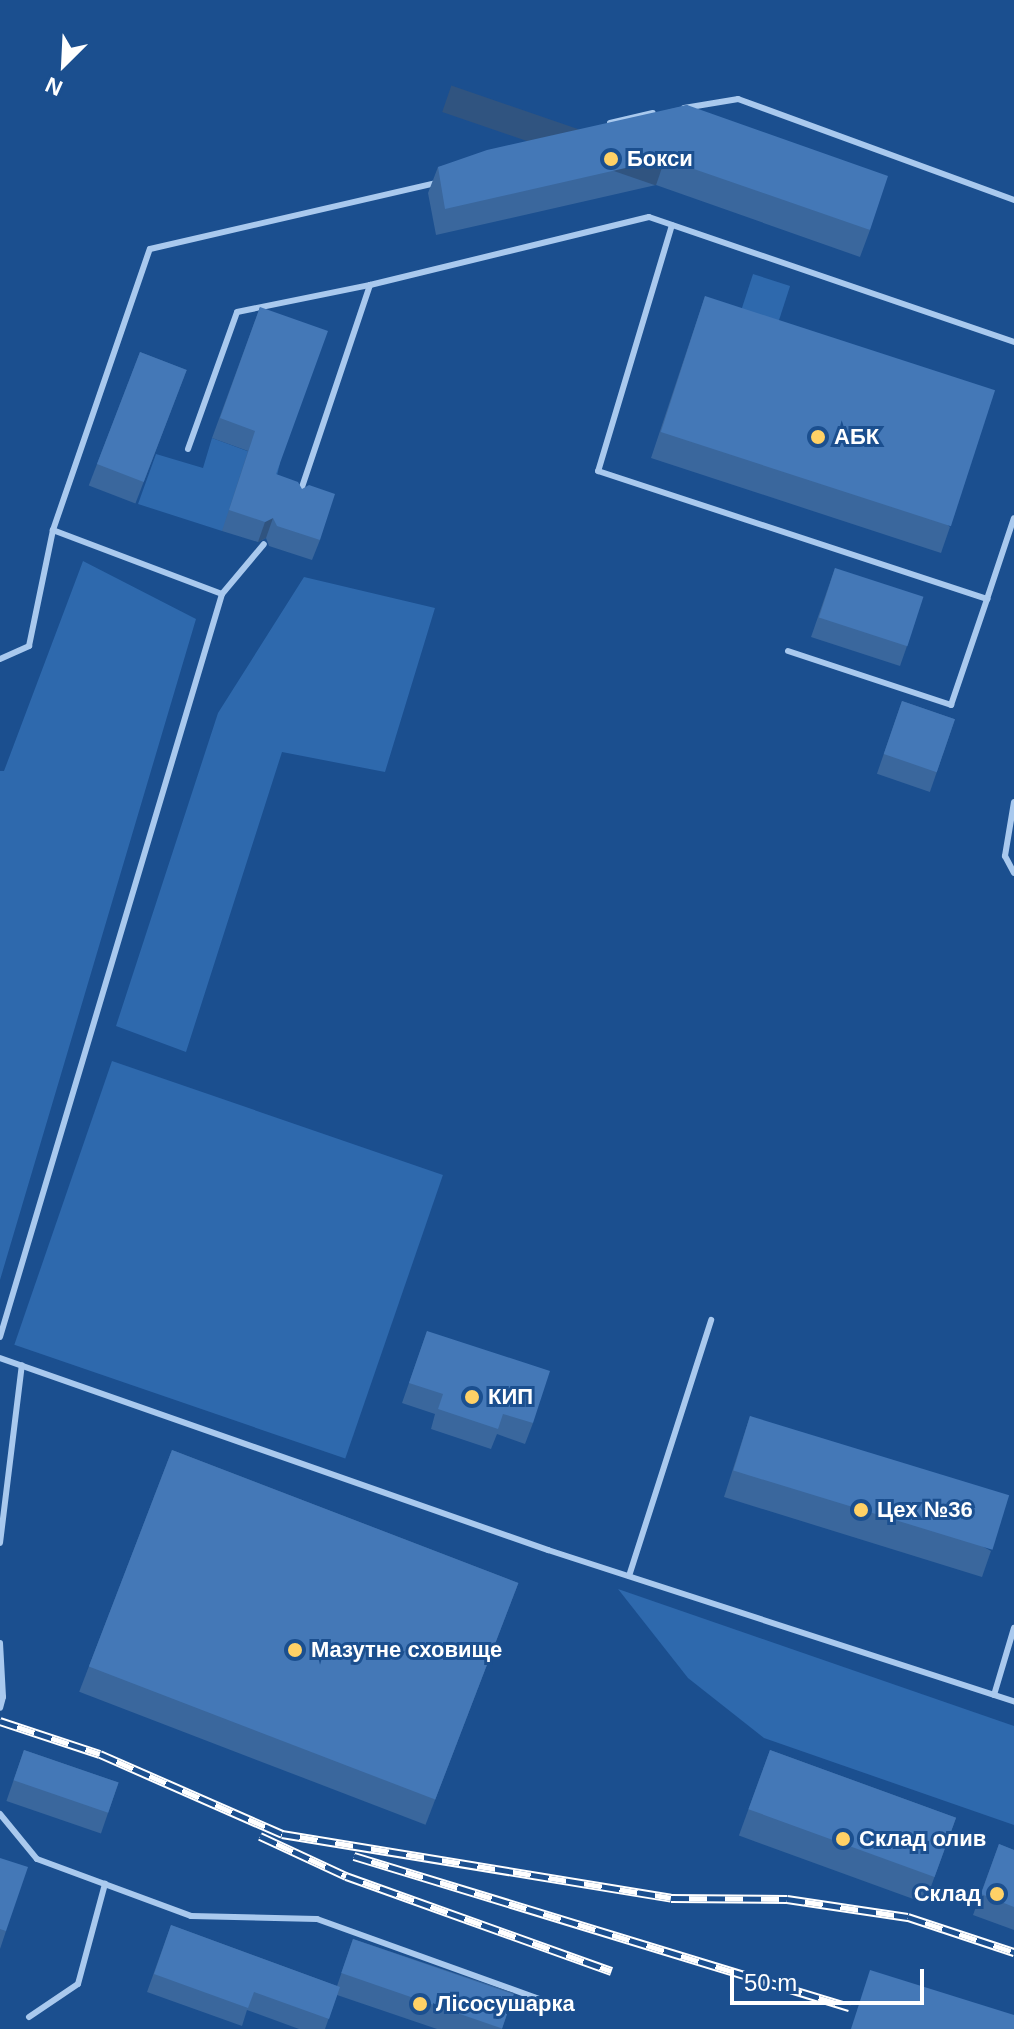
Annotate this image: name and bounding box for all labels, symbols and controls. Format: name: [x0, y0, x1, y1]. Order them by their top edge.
north arrow: [24, 24, 104, 104]
text: N: [42, 72, 66, 101]
place label: Бокси: [627, 146, 693, 172]
marker: Бокси: [602, 150, 620, 168]
place label: АБК: [834, 424, 879, 450]
marker: АБК: [809, 428, 827, 446]
place label: КИП: [488, 1384, 533, 1410]
marker: КИП: [463, 1388, 481, 1406]
place label: Цех №36: [877, 1497, 973, 1523]
marker: Цех №36: [852, 1501, 870, 1519]
place label: Мазутне сховище: [311, 1637, 502, 1663]
marker: Мазутне сховище: [286, 1641, 304, 1659]
place label: Склад олив: [859, 1826, 986, 1852]
marker: Склад олив: [834, 1830, 852, 1848]
place label: Склад: [914, 1881, 981, 1907]
marker: Склад: [988, 1885, 1006, 1903]
scale bar: [734, 1953, 928, 2003]
text: 50 m: [744, 1969, 797, 1996]
place label: Лісосушарка: [436, 1991, 575, 2017]
marker: Лісосушарка: [411, 1995, 429, 2013]

